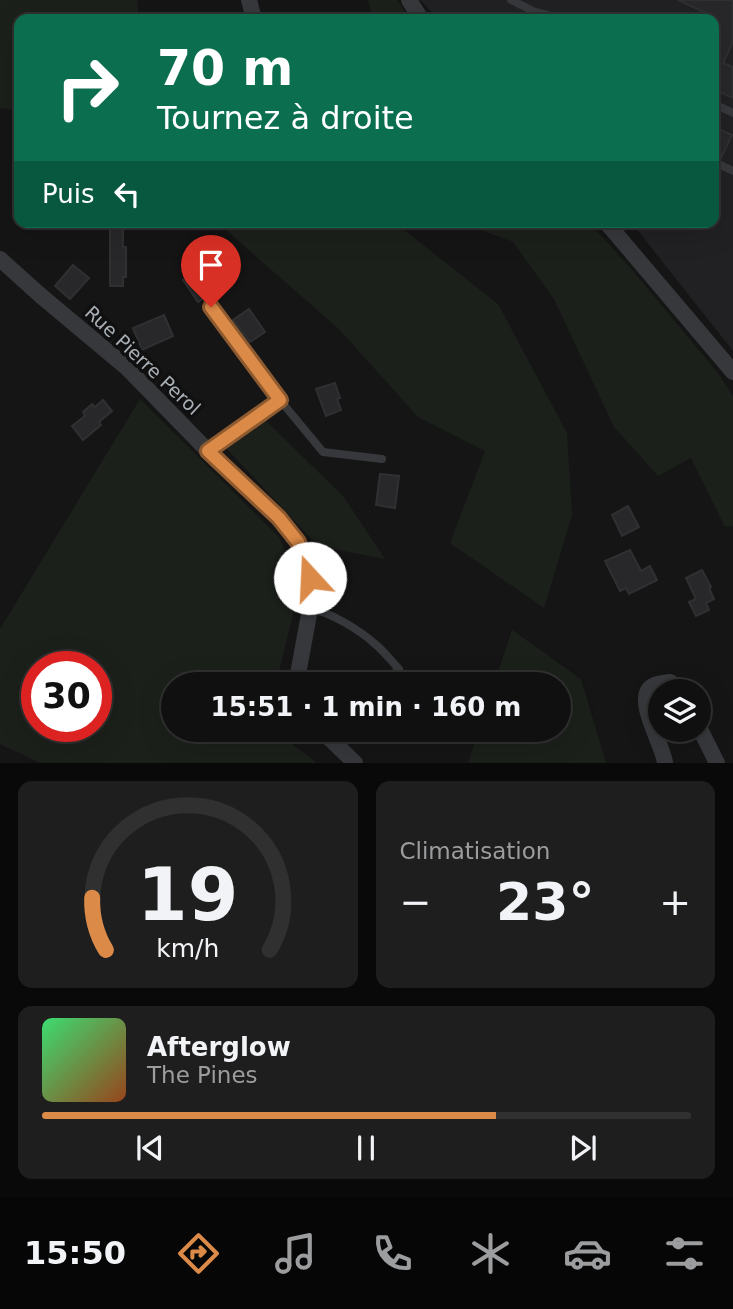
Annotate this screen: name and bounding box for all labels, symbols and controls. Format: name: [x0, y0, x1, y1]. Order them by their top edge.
text: 70 m: [157, 40, 293, 97]
icon: right: [42, 42, 133, 133]
text: Tournez à droite: [157, 99, 414, 137]
icon: left: [108, 175, 146, 213]
text: Puis: [42, 179, 94, 209]
pin: [181, 235, 241, 307]
icon: arrive: [192, 246, 230, 284]
street label: Rue Pierre Perol: [81, 301, 205, 419]
position arrow: [273, 541, 347, 615]
speed limit sign: 30: [21, 651, 112, 742]
map controls: [648, 679, 711, 742]
button: layers: [648, 679, 711, 742]
text: 15:51 · 1 min · 160 m: [211, 692, 521, 722]
text: Climatisation: [400, 838, 550, 864]
text: 19: [137, 853, 238, 938]
text: 23°: [496, 872, 594, 932]
text: −: [400, 880, 431, 924]
text: +: [659, 880, 691, 924]
text: km/h: [156, 934, 219, 963]
text: Afterglow: [147, 1032, 291, 1062]
text: The Pines: [147, 1062, 258, 1088]
icon: previous: [131, 1129, 169, 1167]
icon: pause: [347, 1129, 385, 1167]
icon: next: [564, 1129, 602, 1167]
icon: directions: [174, 1229, 223, 1278]
icon: music: [271, 1229, 320, 1278]
icon: phone: [368, 1229, 417, 1278]
icon: climate: [466, 1229, 515, 1278]
icon: car: [563, 1229, 612, 1278]
icon: filters: [660, 1229, 709, 1278]
text: 15:50: [24, 1234, 126, 1272]

